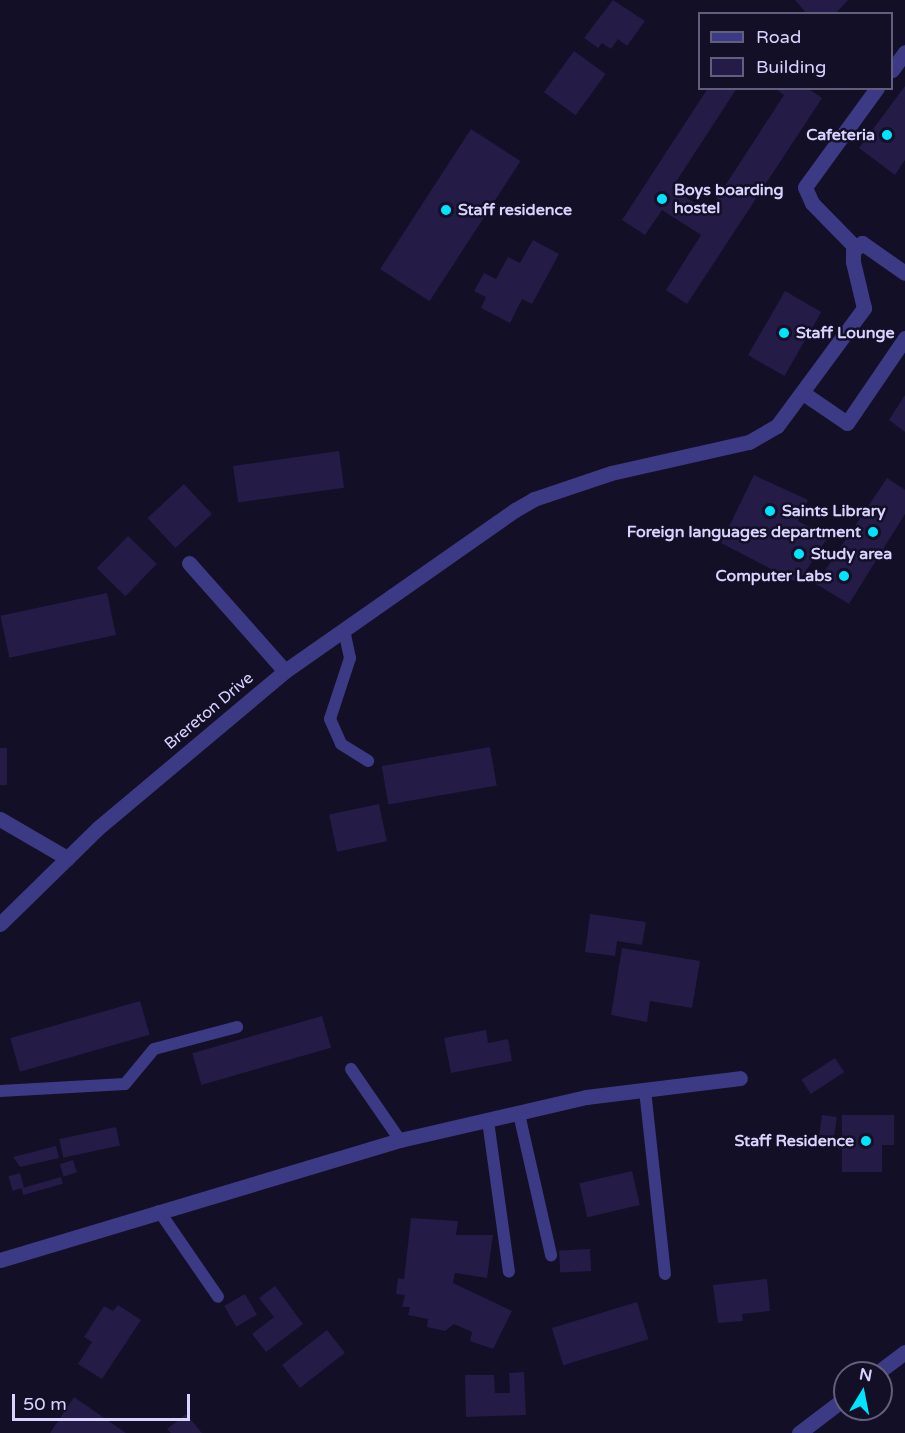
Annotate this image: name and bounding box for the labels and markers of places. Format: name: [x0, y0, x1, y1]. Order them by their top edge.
place label: Cafeteria: [806, 125, 875, 145]
marker: Cafeteria: [880, 128, 894, 142]
place label: Boys boarding hostel: [674, 180, 784, 218]
marker: Boys boarding hostel: [655, 192, 669, 206]
place label: Staff residence: [458, 200, 572, 220]
marker: Staff residence: [439, 203, 453, 217]
place label: Staff Lounge: [796, 323, 895, 343]
marker: Staff Lounge: [777, 326, 791, 340]
place label: Saints Library: [782, 501, 885, 521]
marker: Saints Library: [763, 504, 777, 518]
place label: Foreign languages department: [627, 522, 861, 542]
marker: Foreign languages department: [866, 525, 880, 539]
place label: Study area: [811, 544, 892, 564]
marker: Study area: [792, 547, 806, 561]
place label: Computer Labs: [716, 566, 832, 586]
marker: Computer Labs: [837, 569, 851, 583]
place label: Staff Residence: [735, 1131, 854, 1151]
marker: Staff Residence: [859, 1134, 873, 1148]

